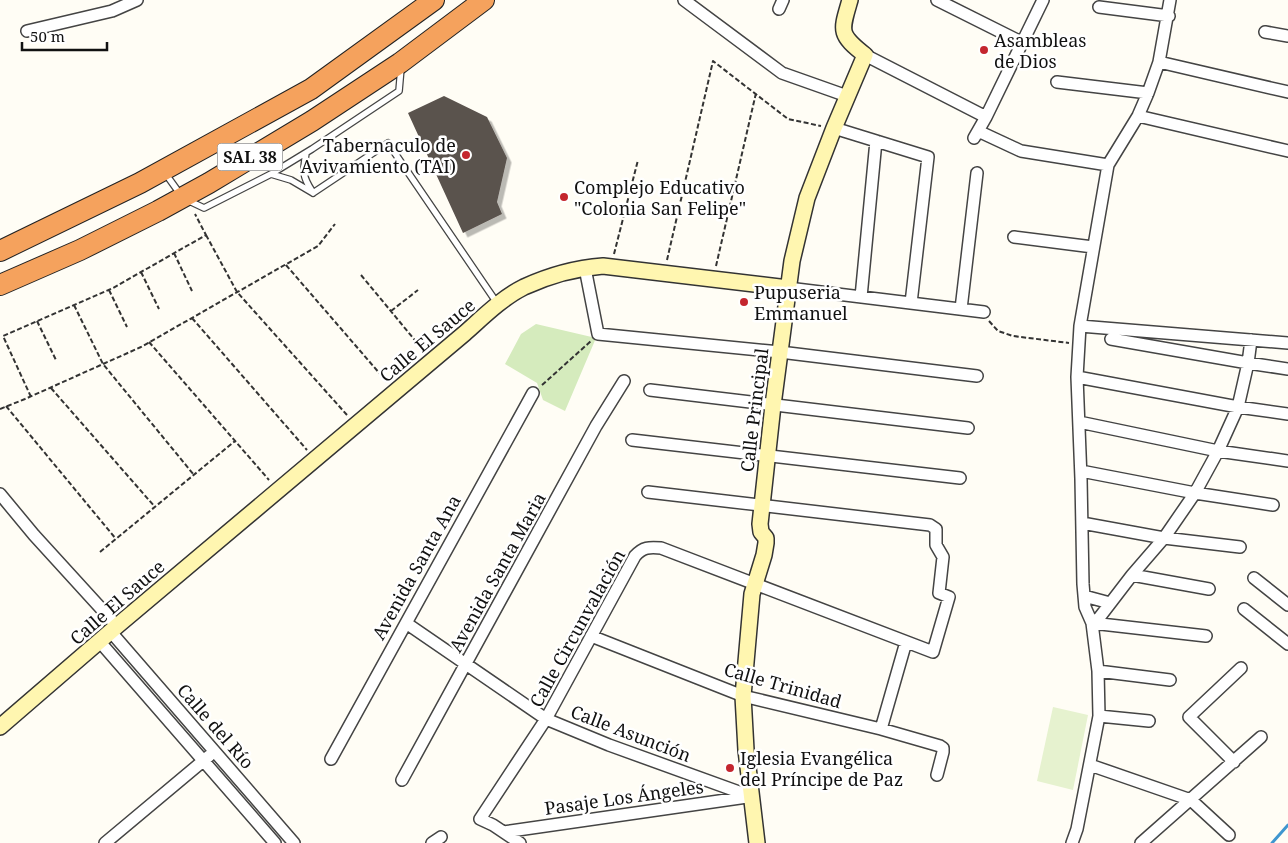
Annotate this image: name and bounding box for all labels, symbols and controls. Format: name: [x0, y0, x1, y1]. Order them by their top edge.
scale bar: [22, 20, 108, 52]
text: 50 m: [30, 26, 65, 46]
place label: Asambleas de Dios: [994, 28, 1086, 73]
marker: Asambleas de Dios: [978, 44, 990, 56]
place label: Tabernaculo de Avivamiento (TAI): [301, 133, 456, 178]
road number: SAL 38: [218, 144, 282, 170]
marker: Tabernaculo de Avivamiento (TAI): [460, 149, 472, 161]
place label: Complejo Educativo "Colonia San Felipe": [574, 175, 746, 220]
marker: Complejo Educativo "Colonia San Felipe": [558, 191, 570, 203]
place label: Pupuseria Emmanuel: [754, 280, 848, 325]
street label: Calle El Sauce: [374, 293, 480, 387]
marker: Pupuseria Emmanuel: [738, 296, 750, 308]
street label: Calle Principal: [734, 346, 774, 473]
street label: Avenida Santa Maria: [443, 488, 551, 656]
street label: Avenida Santa Ana: [366, 490, 466, 644]
street label: Calle Circunvalación: [524, 545, 631, 711]
street label: Calle El Sauce: [65, 554, 169, 650]
street label: Calle Trinidad: [721, 657, 845, 713]
street label: Calle del Río: [172, 678, 260, 774]
street label: Calle Asunción: [567, 699, 695, 767]
place label: Iglesia Evangélica del Príncipe de Paz: [740, 746, 903, 791]
marker: Iglesia Evangélica del Príncipe de Paz: [724, 762, 736, 774]
street label: Pasaje Los Ángeles: [543, 774, 705, 820]

